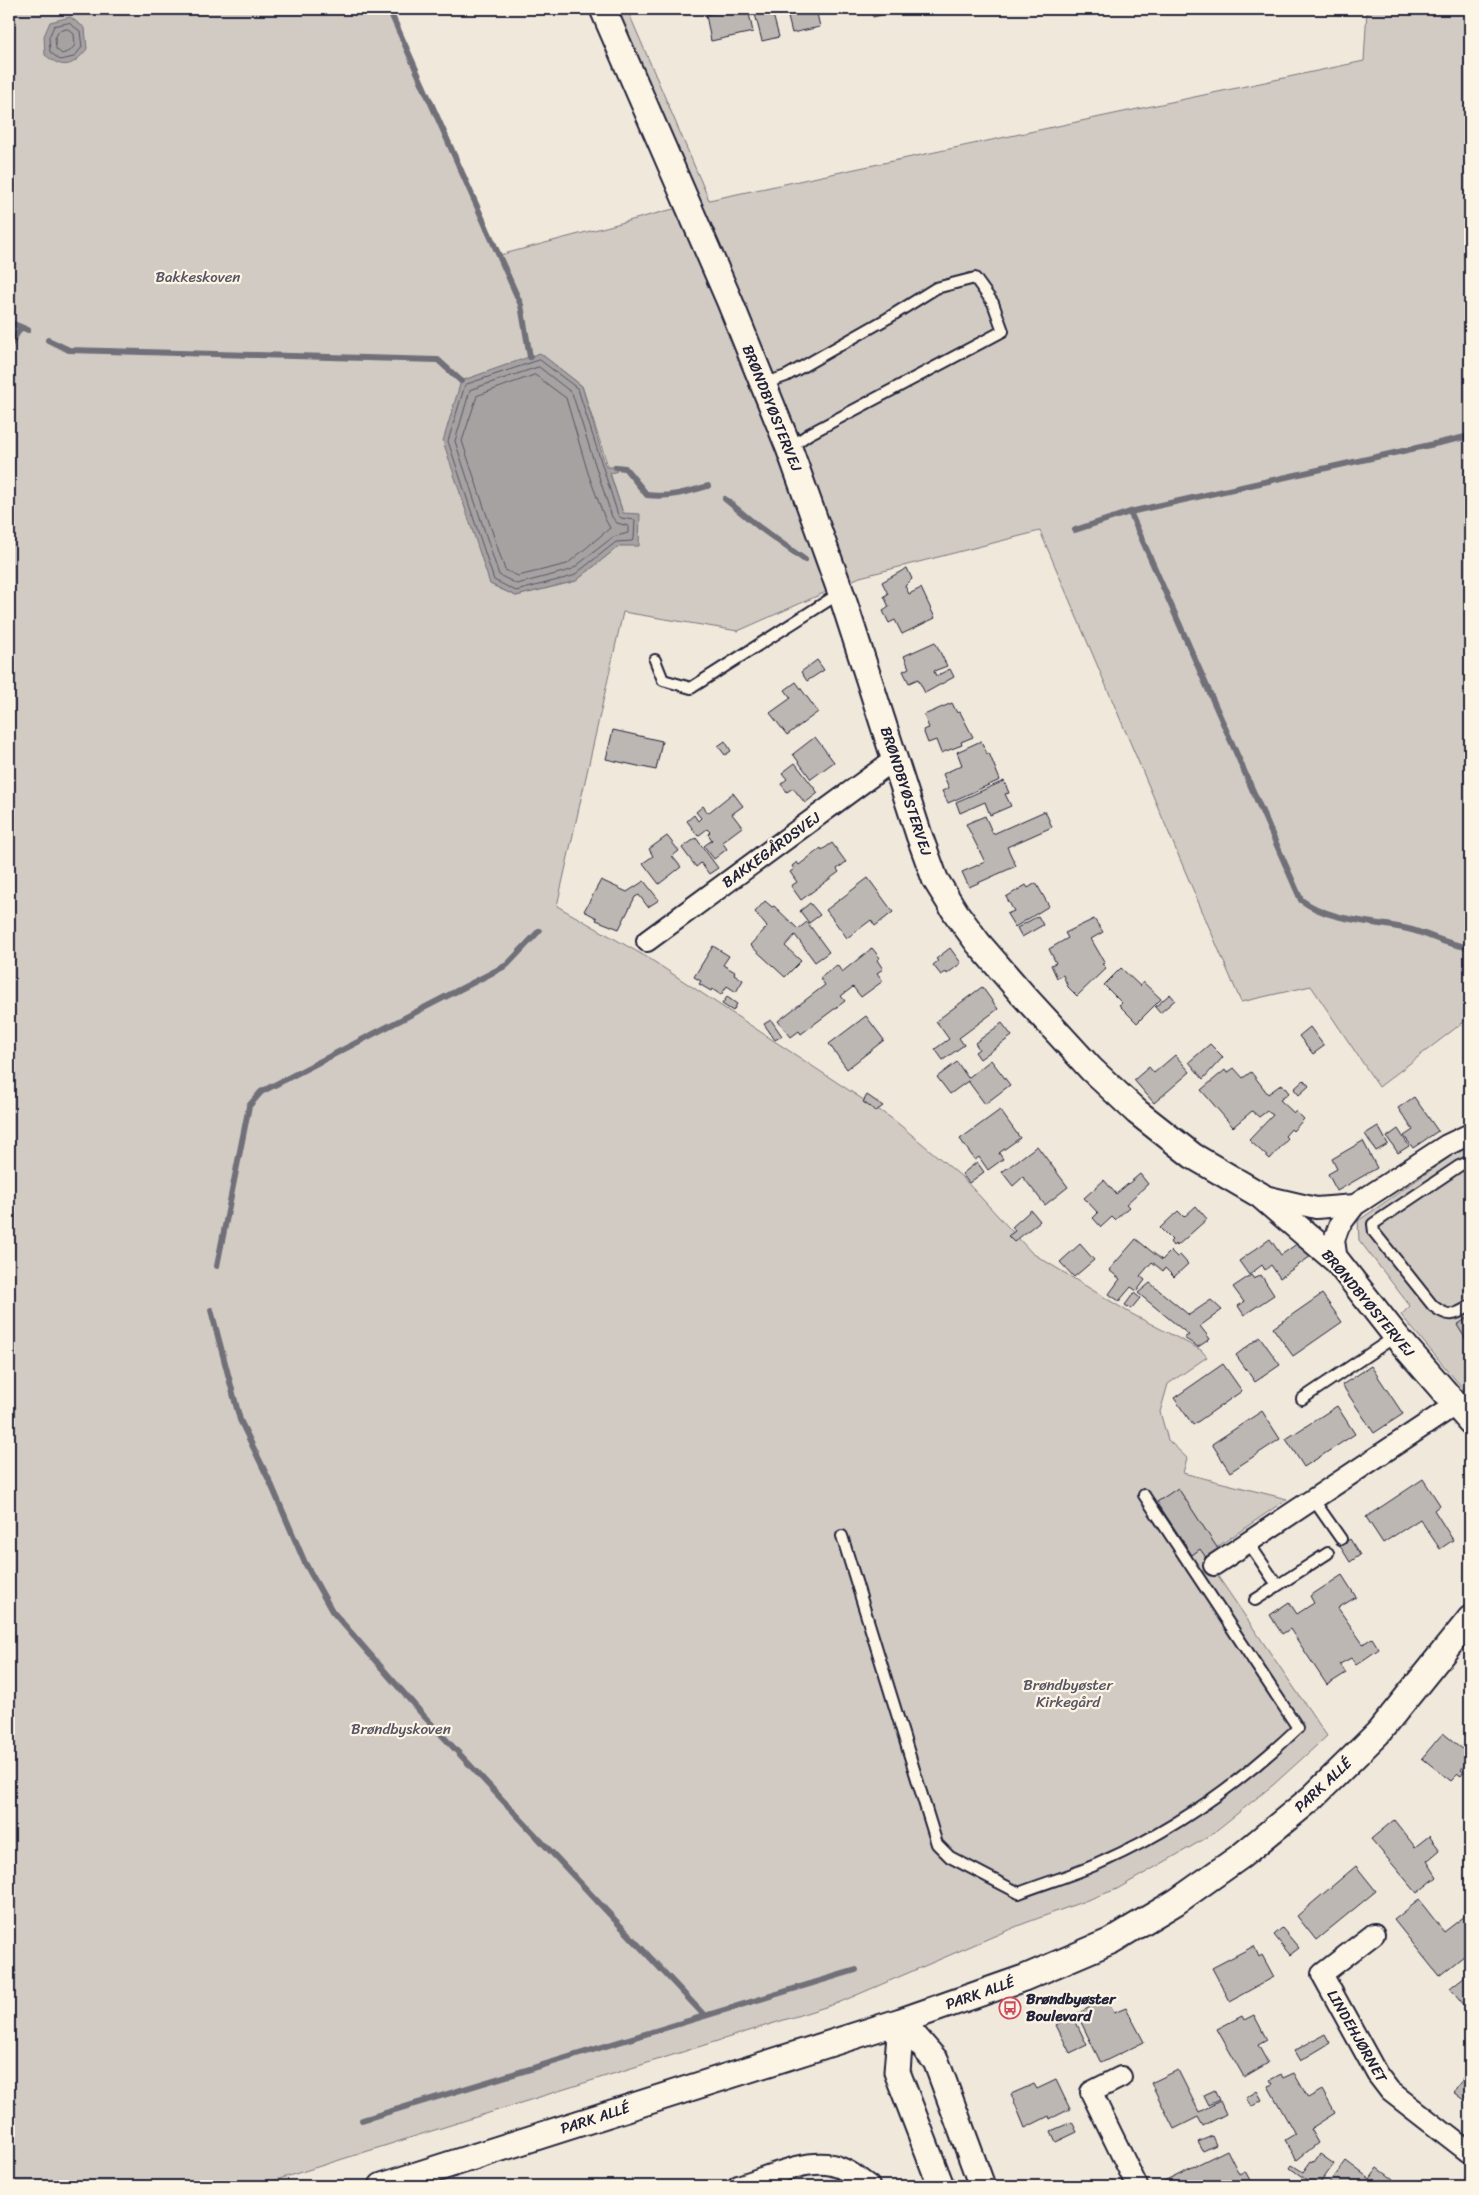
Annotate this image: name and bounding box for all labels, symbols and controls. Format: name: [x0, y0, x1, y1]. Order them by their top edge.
park label: Bakkeskoven: [155, 264, 241, 290]
street label: BRØNDBYØSTERVEJ: [735, 341, 810, 476]
street label: BRØNDBYØSTERVEJ: [873, 723, 939, 860]
street label: BAKKEGÅRDSVEJ: [716, 805, 827, 895]
street label: BRØNDBYØSTERVEJ: [1315, 1243, 1422, 1364]
park label: Brøndbyøster Kirkegård: [1023, 1672, 1114, 1715]
park label: Brøndbyskoven: [351, 1716, 451, 1742]
street label: PARK ALLÉ: [1288, 1750, 1359, 1819]
street label: PARK ALLÉ: [942, 1969, 1020, 2017]
street label: LINDEHJØRNET: [1320, 1985, 1395, 2088]
place label: Brøndbyøster Boulevard: [1026, 1986, 1117, 2029]
bus stop icon: Brøndbyøster Boulevard: [998, 1996, 1022, 2020]
street label: PARK ALLÉ: [557, 2094, 635, 2141]

